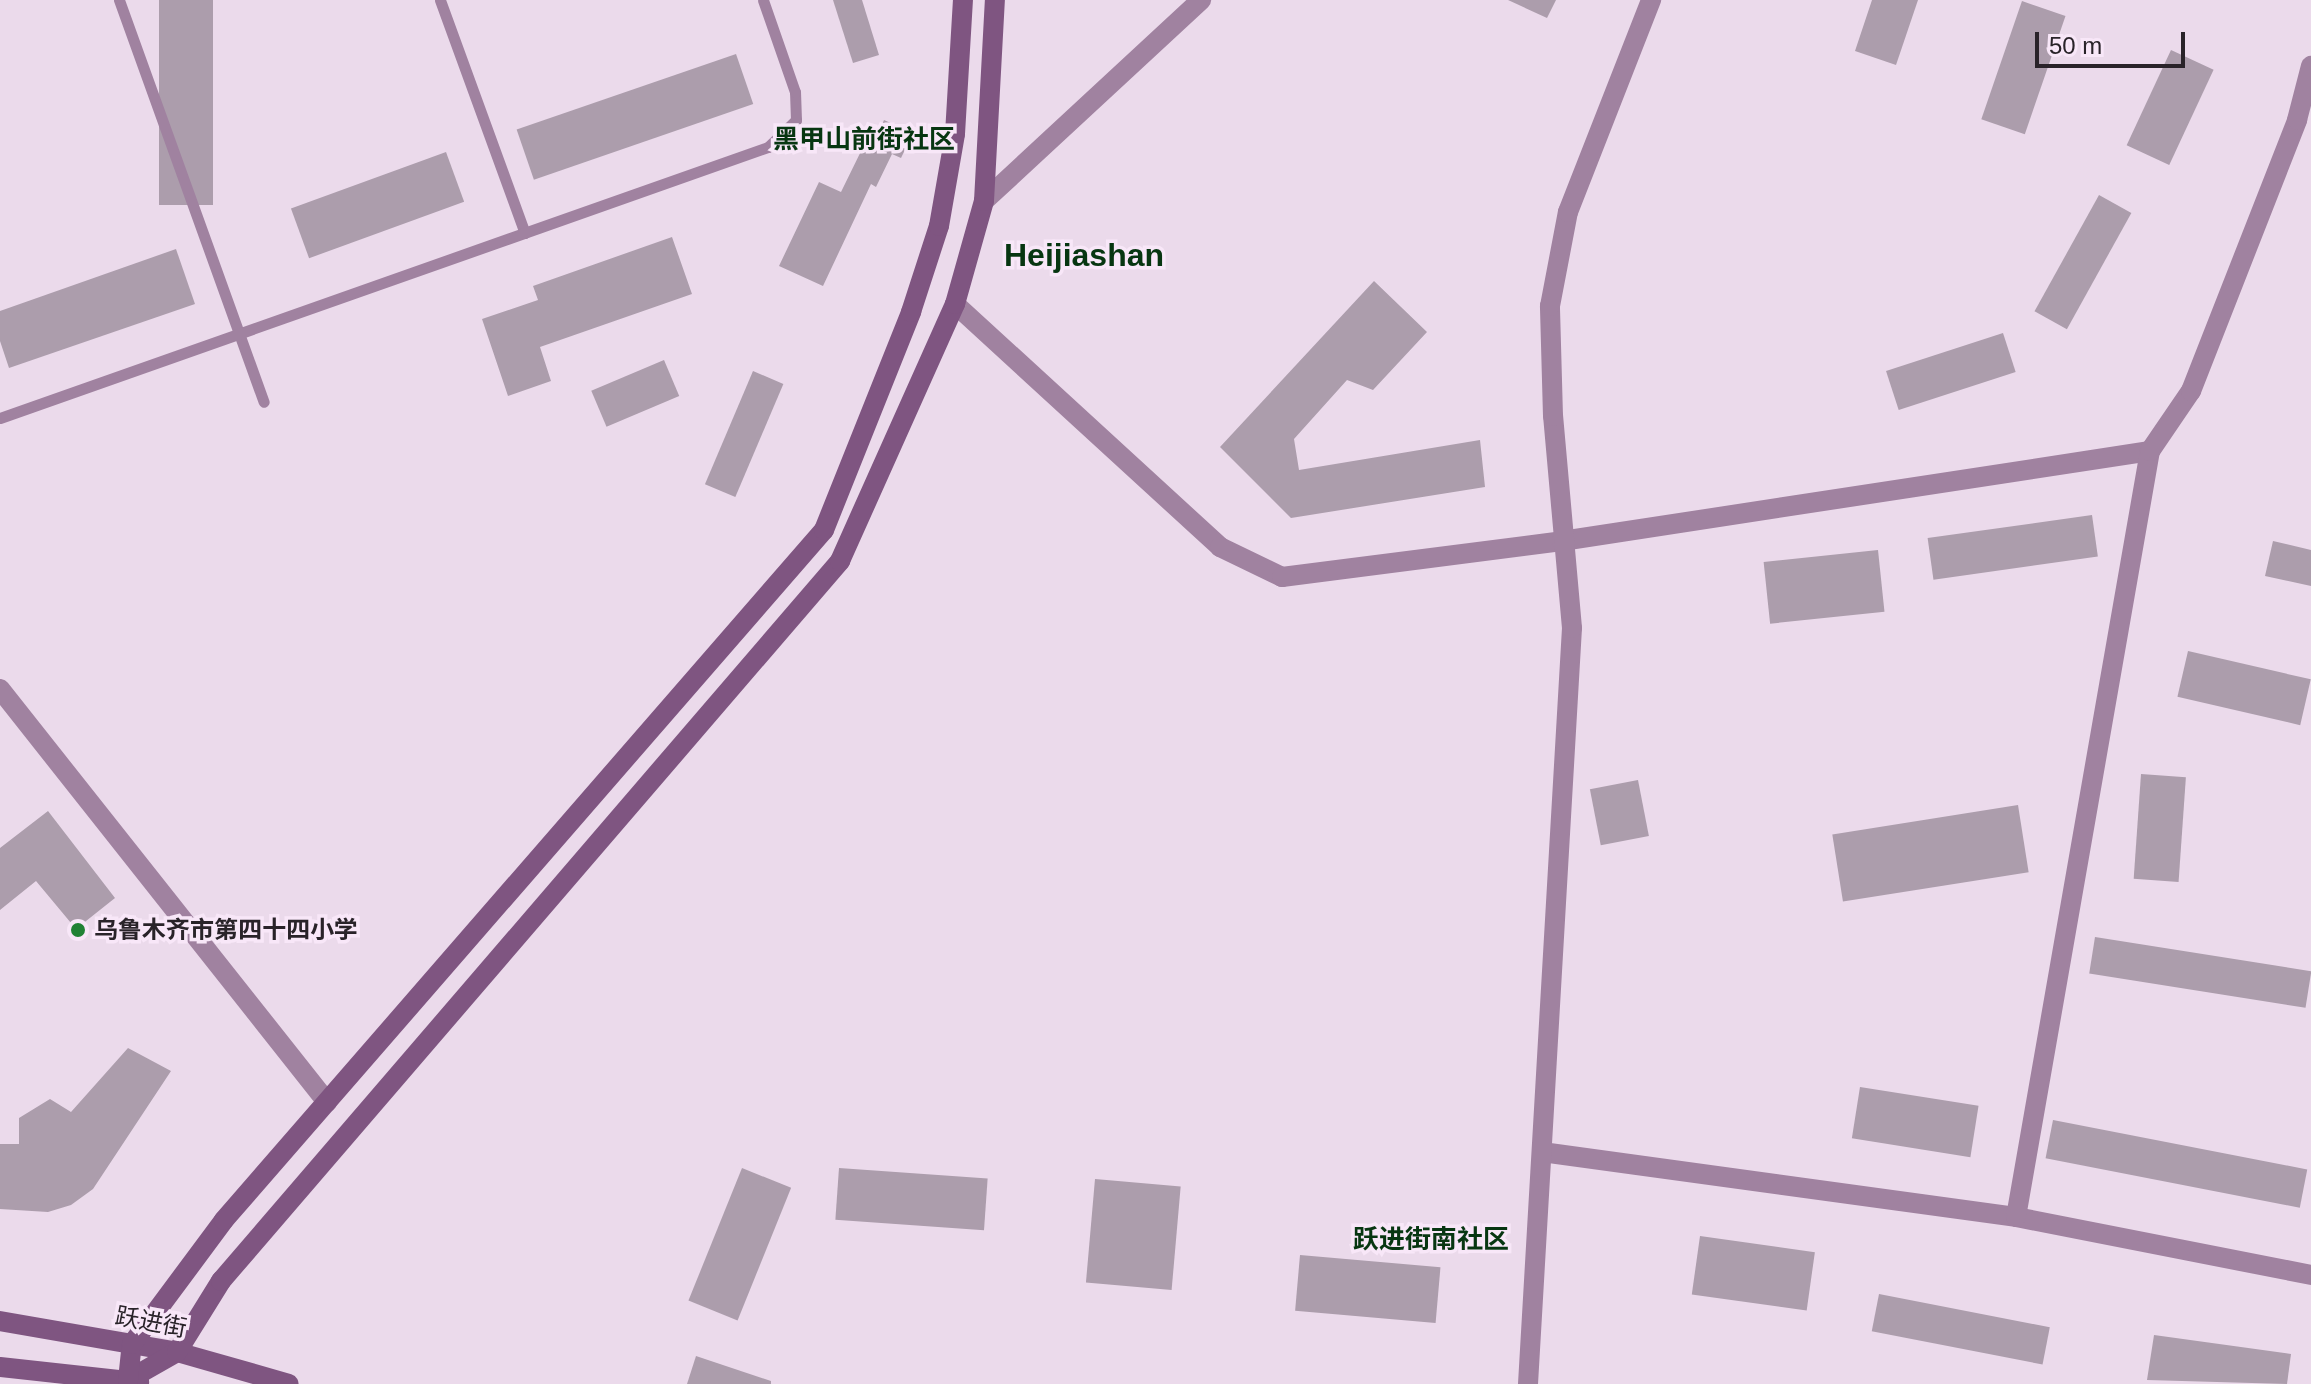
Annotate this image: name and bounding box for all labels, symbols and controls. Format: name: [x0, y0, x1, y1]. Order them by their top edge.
scale bar: [2039, 16, 2189, 66]
text: 50 m: [2049, 32, 2102, 59]
district label: 黑甲山前街社区: [773, 124, 955, 156]
district label: Heijiashan: [1004, 236, 1164, 274]
place label: 乌鲁木齐市第四十四小学: [94, 916, 358, 944]
marker: 乌鲁木齐市第四十四小学: [69, 921, 87, 939]
district label: 跃进街南社区: [1353, 1224, 1509, 1256]
street label: 跃进街: [113, 1301, 189, 1343]

